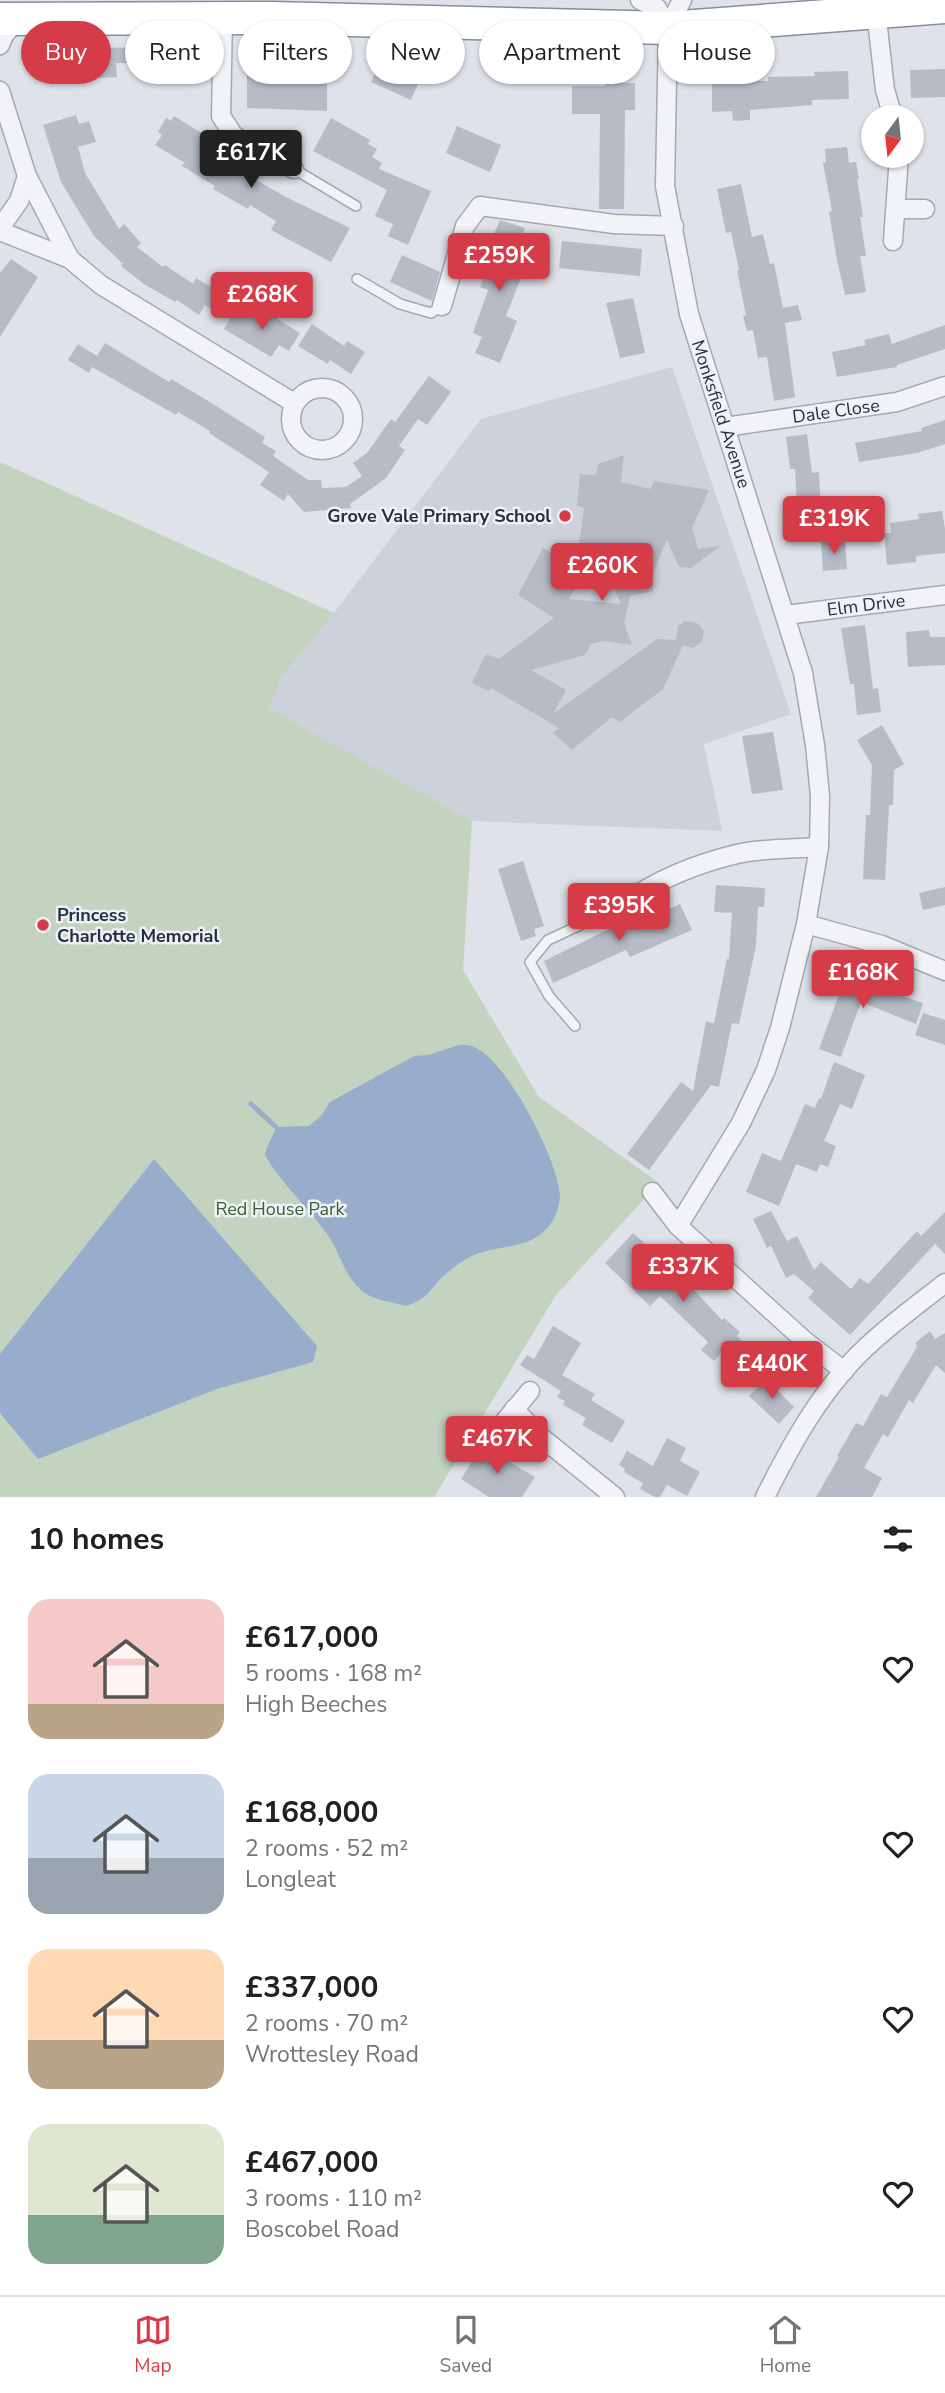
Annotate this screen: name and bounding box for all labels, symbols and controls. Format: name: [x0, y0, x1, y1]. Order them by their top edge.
chip: Buy: [21, 21, 111, 84]
chip: Rent: [125, 21, 224, 84]
chip: Filters: [238, 21, 352, 84]
chip: New: [366, 21, 465, 84]
chip: Apartment: [479, 21, 644, 84]
chip: House: [658, 21, 775, 84]
north arrow: [861, 105, 924, 168]
map controls: [861, 105, 924, 168]
pin: £617K: [202, 130, 300, 190]
text: £617K: [216, 137, 286, 168]
pin: £259K: [450, 233, 548, 293]
text: £259K: [464, 240, 534, 271]
pin: £268K: [213, 272, 311, 332]
text: £268K: [227, 279, 297, 310]
street label: Monksfield Avenue: [686, 337, 756, 491]
street label: Dale Close: [791, 393, 881, 429]
pin: £319K: [785, 496, 883, 556]
text: £319K: [799, 503, 869, 534]
place label: Grove Vale Primary School: [327, 504, 551, 528]
marker: Grove Vale Primary School: [557, 508, 573, 524]
pin: £260K: [553, 544, 651, 603]
text: £260K: [567, 550, 637, 581]
street label: Elm Drive: [826, 588, 906, 622]
pin: £395K: [570, 884, 668, 943]
text: £395K: [584, 890, 654, 921]
place label: Princess Charlotte Memorial: [57, 903, 219, 948]
marker: Princess Charlotte Memorial: [35, 917, 51, 933]
pin: £168K: [814, 950, 912, 1010]
text: £168K: [828, 957, 898, 988]
park label: Red House Park: [215, 1197, 346, 1221]
pin: £337K: [634, 1244, 732, 1304]
text: £337K: [648, 1251, 718, 1282]
pin: £440K: [723, 1342, 821, 1401]
text: £440K: [737, 1348, 807, 1379]
pin: £467K: [448, 1416, 546, 1476]
text: £467K: [462, 1423, 532, 1454]
text: 10 homes: [28, 1519, 164, 1560]
icon: filters: [879, 1520, 917, 1558]
text: £617,000: [245, 1617, 378, 1658]
icon: home: [84, 1627, 168, 1711]
icon: heart: [879, 1650, 917, 1688]
text: 5 rooms · 168 m²: [245, 1658, 422, 1689]
text: High Beeches: [245, 1689, 387, 1720]
text: £168,000: [245, 1792, 378, 1833]
icon: home: [84, 1802, 168, 1886]
icon: heart: [879, 1825, 917, 1863]
text: 2 rooms · 52 m²: [245, 1833, 408, 1864]
text: Longleat: [245, 1864, 336, 1895]
text: £337,000: [245, 1967, 378, 2008]
icon: home: [84, 1977, 168, 2061]
icon: heart: [879, 2000, 917, 2038]
text: 2 rooms · 70 m²: [245, 2008, 408, 2039]
text: Wrottesley Road: [245, 2039, 419, 2070]
text: £467,000: [245, 2142, 378, 2183]
icon: home: [84, 2152, 168, 2236]
icon: heart: [879, 2175, 917, 2213]
text: 3 rooms · 110 m²: [245, 2183, 422, 2214]
text: Boscobel Road: [245, 2214, 399, 2245]
tab: Map: [134, 2311, 172, 2379]
tab: Saved: [440, 2311, 492, 2379]
tab: Home: [760, 2311, 811, 2379]

